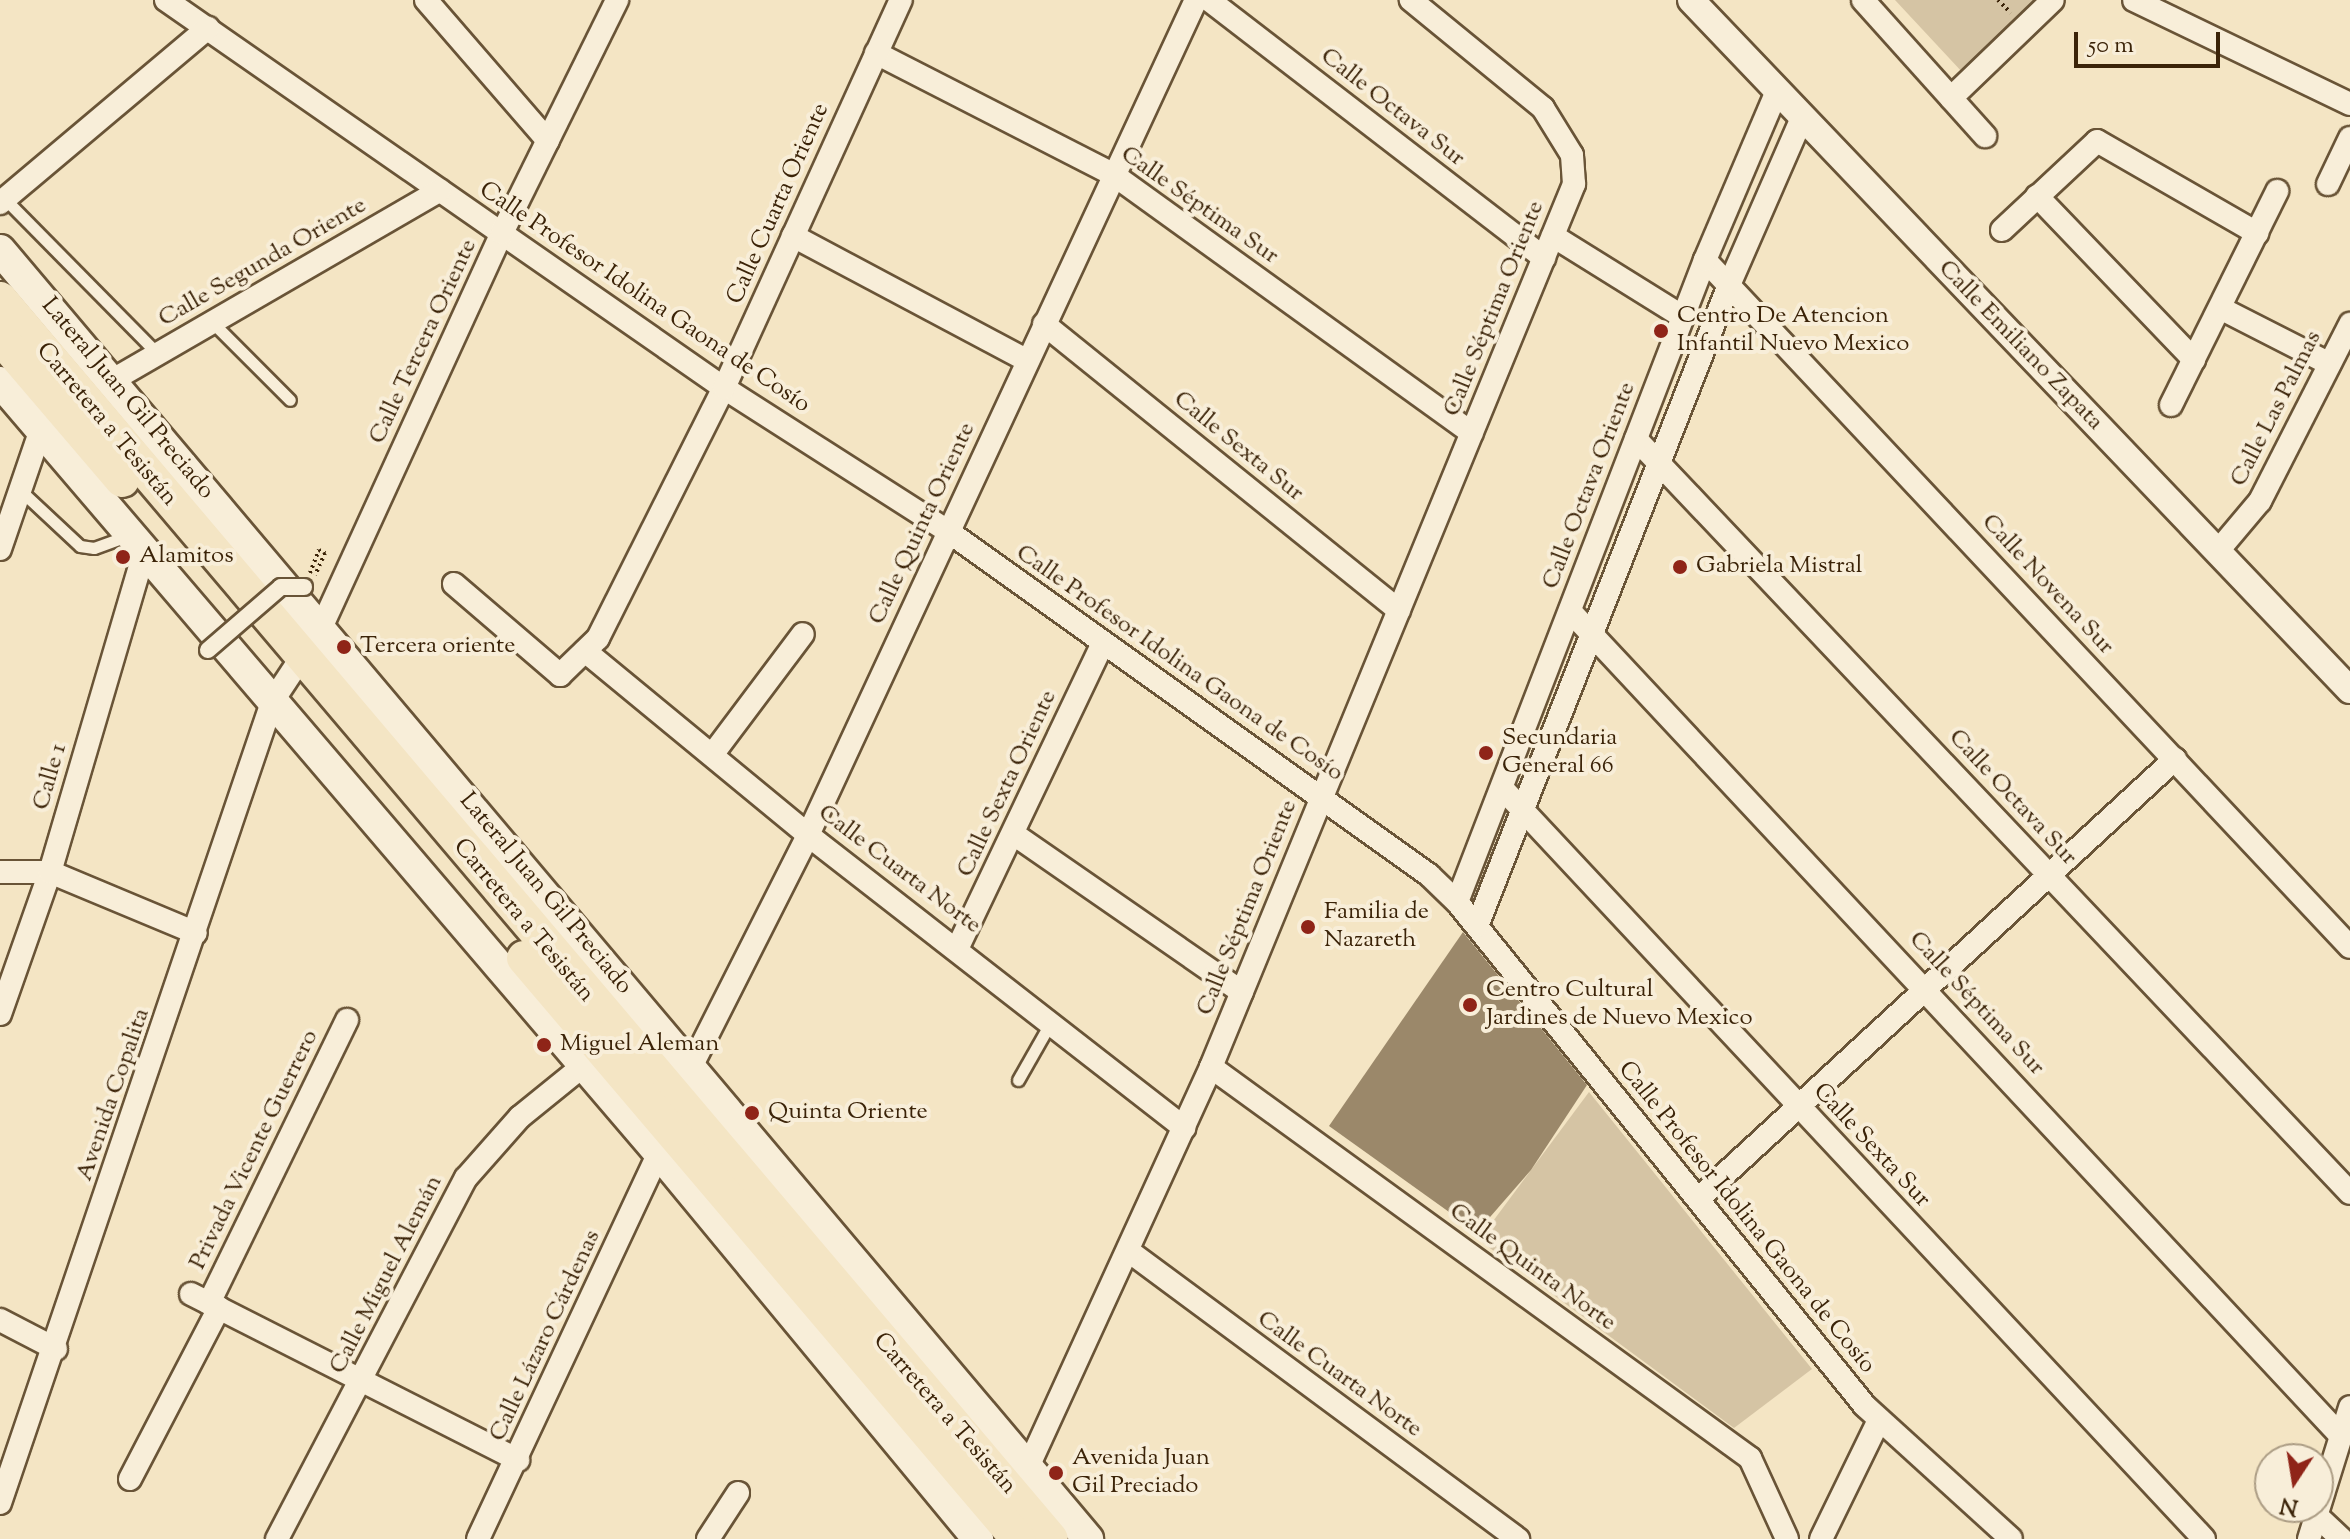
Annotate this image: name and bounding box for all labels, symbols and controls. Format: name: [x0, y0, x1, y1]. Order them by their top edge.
scale bar: [2078, 16, 2224, 66]
text: 50 m: [2088, 29, 2134, 63]
street label: Calle Octava Sur: [1314, 43, 1470, 173]
street label: Calle Cuarta Oriente: [722, 99, 836, 309]
street label: Calle Séptima Sur: [1115, 141, 1283, 271]
street label: Calle Profesor Idolina Gaona de Cosío: [473, 176, 815, 420]
street label: Calle Segunda Oriente: [154, 192, 372, 334]
street label: Calle Séptima Oriente: [1439, 197, 1551, 421]
street label: Calle Tercera Oriente: [364, 235, 484, 449]
street label: Calle Emiliano Zapata: [1931, 255, 2109, 437]
street label: Lateral Juan Gil Preciado: [34, 292, 220, 506]
place label: Centro De Atencion Infantil Nuevo Mexico: [1677, 303, 1909, 359]
marker: Centro De Atencion Infantil Nuevo Mexico: [1652, 322, 1670, 340]
street label: Calle Las Palmas: [2225, 326, 2329, 492]
street label: Carretera a Tesistán: [29, 337, 183, 513]
street label: Calle Octava Oriente: [1537, 379, 1643, 593]
street label: Calle Sexta Sur: [1167, 386, 1309, 508]
street label: Calle Quinta Oriente: [864, 419, 982, 629]
street label: Calle Novena Sur: [1975, 509, 2119, 661]
street label: Calle Profesor Idolina Gaona de Cosío: [1010, 539, 1348, 789]
place label: Alamitos: [139, 543, 234, 571]
marker: Alamitos: [114, 548, 132, 566]
place label: Gabriela Mistral: [1696, 553, 1862, 581]
marker: Gabriela Mistral: [1671, 558, 1689, 576]
place label: Tercera oriente: [360, 633, 515, 661]
marker: Tercera oriente: [335, 638, 353, 656]
street label: Calle Sexta Oriente: [952, 686, 1064, 882]
street label: Calle Octava Sur: [1942, 724, 2082, 872]
place label: Secundaria General 66: [1502, 725, 1617, 781]
street label: Calle 1: [28, 741, 74, 813]
marker: Secundaria General 66: [1477, 744, 1495, 762]
street label: Lateral Juan Gil Preciado: [452, 787, 638, 1001]
street label: Calle Séptima Oriente: [1192, 796, 1304, 1020]
street label: Calle Cuarta Norte: [812, 799, 986, 941]
street label: Carretera a Tesistán: [446, 833, 600, 1009]
place label: Familia de Nazareth: [1324, 899, 1429, 955]
marker: Familia de Nazareth: [1299, 918, 1317, 936]
street label: Calle Séptima Sur: [1902, 926, 2050, 1082]
place label: Centro Cultural Jardines de Nuevo Mexico: [1486, 977, 1753, 1033]
marker: Centro Cultural Jardines de Nuevo Mexico: [1461, 996, 1479, 1014]
street label: Avenida Copalita: [71, 1005, 157, 1185]
street label: Privada Vicente Guerrero: [184, 1025, 326, 1275]
place label: Miguel Aleman: [560, 1031, 719, 1059]
marker: Miguel Aleman: [535, 1036, 553, 1054]
street label: Calle Profesor Idolina Gaona de Cosío: [1611, 1056, 1881, 1380]
street label: Calle Sexta Sur: [1806, 1078, 1936, 1214]
place label: Quinta Oriente: [768, 1099, 928, 1127]
marker: Quinta Oriente: [743, 1104, 761, 1122]
street label: Calle Miguel Alemán: [324, 1171, 450, 1379]
street label: Calle Quinta Norte: [1443, 1198, 1621, 1338]
street label: Calle Lázaro Cárdenas: [484, 1226, 608, 1446]
street label: Calle Cuarta Norte: [1251, 1306, 1427, 1444]
street label: Carretera a Tesistán: [866, 1327, 1022, 1501]
north arrow: [2254, 1443, 2334, 1523]
place label: Avenida Juan Gil Preciado: [1072, 1445, 1210, 1501]
marker: Avenida Juan Gil Preciado: [1047, 1464, 1065, 1482]
text: N: [2278, 1487, 2301, 1522]

